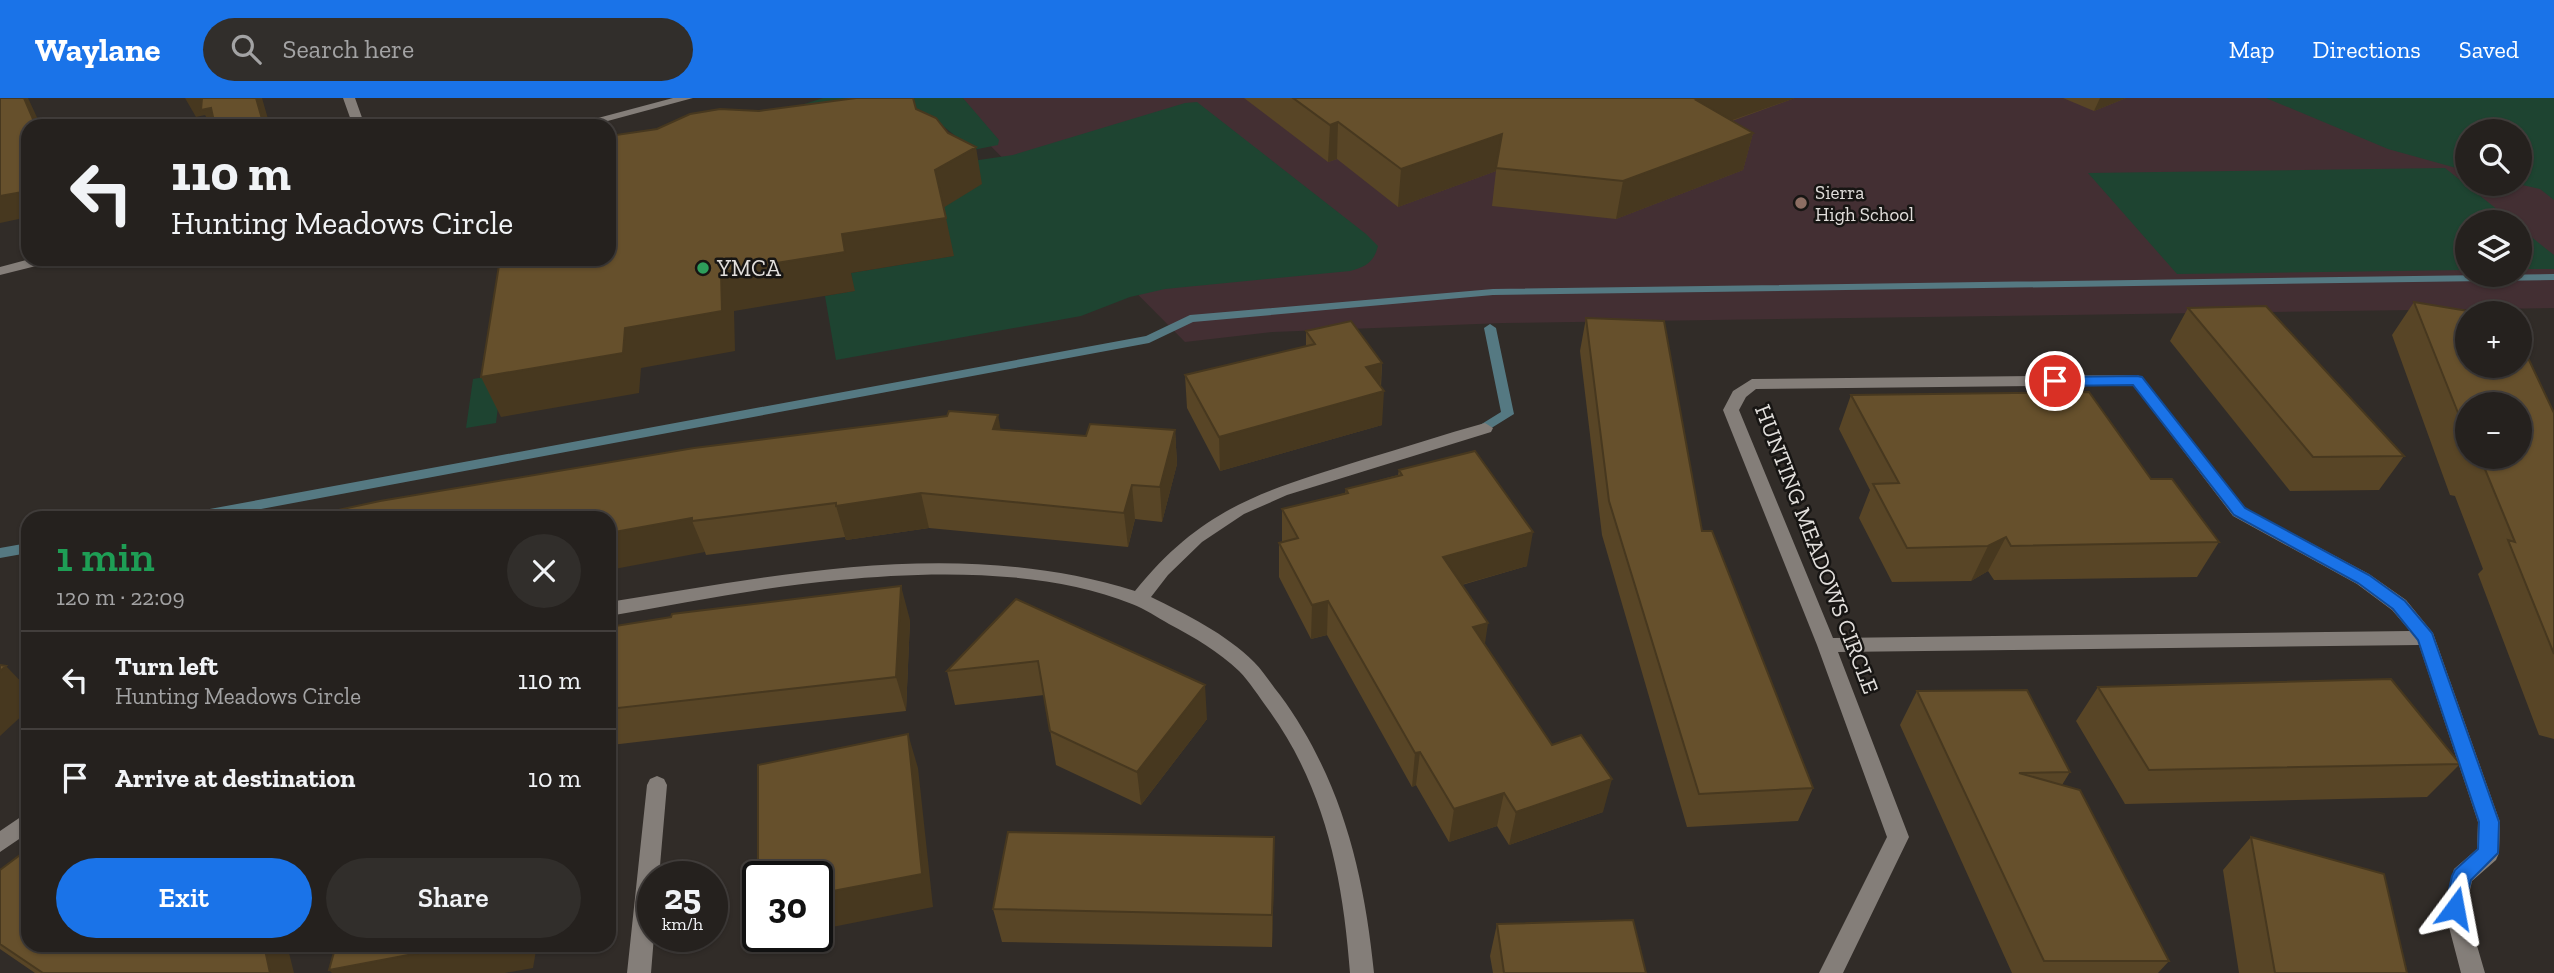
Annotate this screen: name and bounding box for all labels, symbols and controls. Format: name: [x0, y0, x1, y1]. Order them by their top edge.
search box: [203, 18, 693, 81]
text: Waylane: [35, 30, 161, 69]
icon: search: [227, 30, 265, 68]
text: Search here: [283, 33, 414, 65]
text: Map: [2229, 35, 2275, 64]
text: Directions: [2313, 35, 2421, 64]
text: Saved: [2459, 35, 2519, 64]
map controls: [2455, 119, 2532, 469]
button: search: [2455, 119, 2532, 196]
text: 110 m: [171, 144, 291, 203]
icon: left: [56, 147, 147, 238]
place label: Sierra High School: [1815, 181, 1914, 226]
marker: Sierra High School: [1793, 195, 1809, 211]
text: Hunting Meadows Circle: [171, 204, 513, 242]
button: layers: [2455, 210, 2532, 287]
place label: YMCA: [716, 254, 782, 282]
marker: YMCA: [695, 260, 711, 276]
button: +: [2455, 301, 2532, 378]
pin: [2025, 351, 2085, 411]
icon: arrive: [2036, 362, 2074, 400]
button: −: [2455, 392, 2532, 469]
street label: HUNTING MEADOWS CIRCLE: [1749, 400, 1885, 698]
text: 1 min: [56, 531, 155, 582]
button: close: [507, 534, 581, 608]
text: 120 m · 22:09: [56, 583, 185, 611]
text: Turn left: [115, 650, 218, 682]
icon: left: [56, 661, 94, 699]
text: 110 m: [518, 664, 581, 696]
text: Hunting Meadows Circle: [115, 682, 361, 710]
icon: arrive: [56, 759, 94, 797]
text: Arrive at destination: [115, 762, 355, 794]
text: 10 m: [528, 762, 581, 794]
button: Exit: [56, 858, 312, 938]
button: Share: [326, 858, 581, 938]
speed limit sign: 30: [742, 861, 833, 952]
position arrow: [2418, 871, 2492, 945]
text: 25: [664, 876, 701, 918]
text: km/h: [662, 913, 703, 935]

